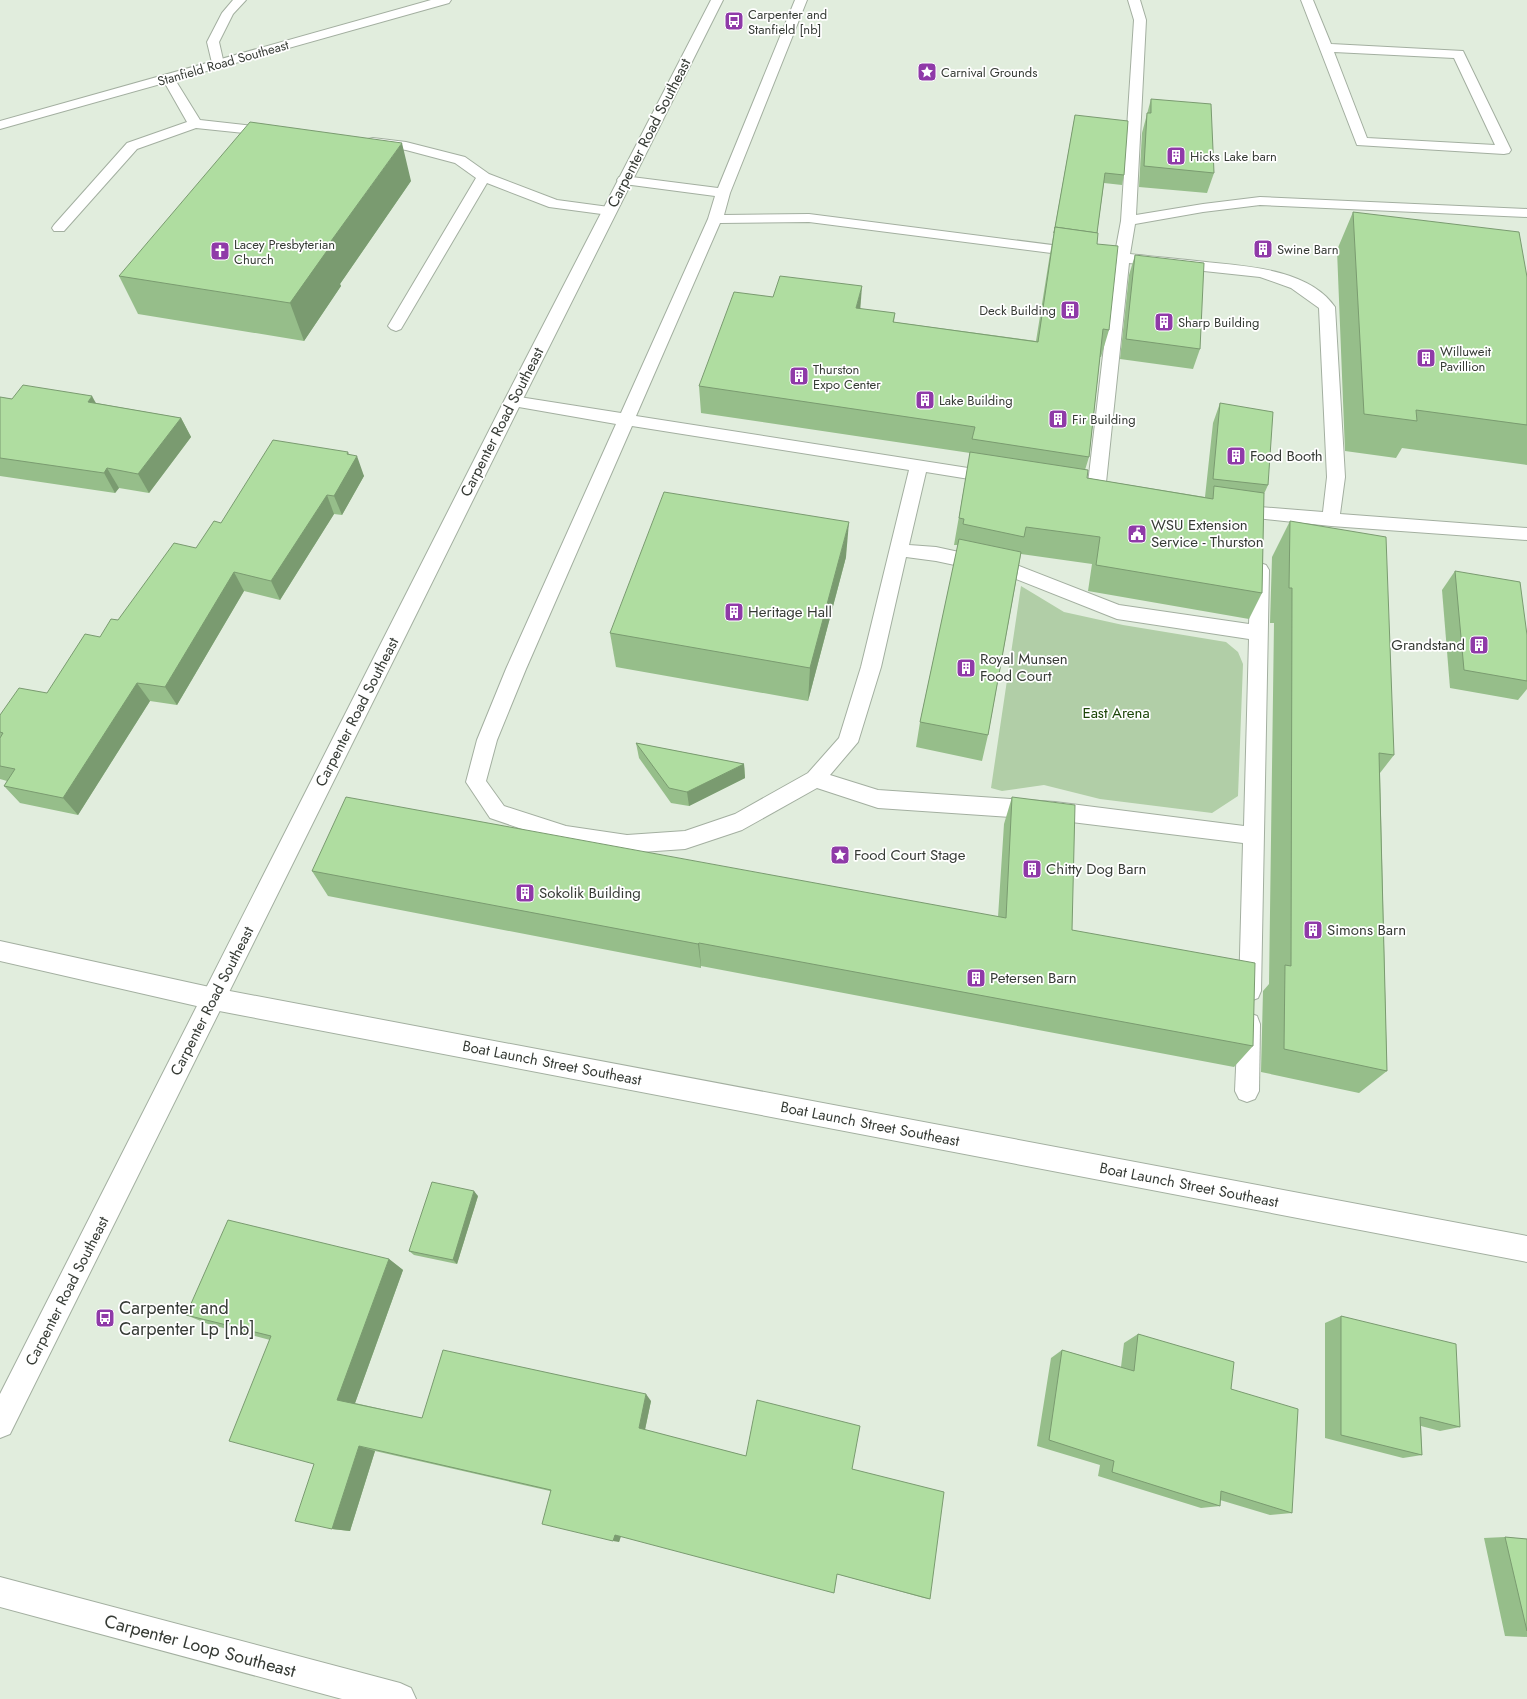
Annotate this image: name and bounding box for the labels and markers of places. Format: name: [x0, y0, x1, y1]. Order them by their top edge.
place label: Carpenter and Stanfield [nb]: [748, 5, 827, 39]
bus stop icon: Carpenter and Stanfield [nb]: [723, 10, 745, 32]
place icon: Carnival Grounds: [916, 61, 938, 83]
place label: Carnival Grounds: [941, 63, 1037, 82]
building icon: Hicks Lake barn: [1165, 145, 1187, 167]
place label: Hicks Lake barn: [1190, 147, 1277, 166]
place label: Lacey Presbyterian Church: [234, 235, 335, 269]
building icon: Swine Barn: [1252, 238, 1274, 260]
church icon: Lacey Presbyterian Church: [209, 240, 231, 262]
place label: Swine Barn: [1277, 240, 1339, 259]
building icon: Deck Building: [1059, 299, 1081, 321]
place label: Deck Building: [979, 301, 1056, 320]
building icon: Sharp Building: [1153, 311, 1175, 333]
place label: Sharp Building: [1178, 313, 1259, 332]
place label: Willuweit Pavillion: [1440, 342, 1492, 376]
building icon: Willuweit Pavillion: [1415, 347, 1437, 369]
place label: Thurston Expo Center: [813, 360, 881, 394]
building icon: Thurston Expo Center: [788, 365, 810, 387]
building icon: Lake Building: [914, 389, 936, 411]
place label: Lake Building: [939, 391, 1013, 410]
building icon: Fir Building: [1047, 408, 1069, 430]
place label: Fir Building: [1072, 410, 1136, 429]
building icon: Food Booth: [1225, 445, 1247, 467]
place label: Food Booth: [1250, 445, 1323, 467]
place label: WSU Extension Service - Thurston: [1151, 514, 1264, 553]
public building icon: WSU Extension Service - Thurston: [1126, 523, 1148, 545]
building icon: Heritage Hall: [723, 601, 745, 623]
place label: Heritage Hall: [748, 601, 832, 623]
place label: Grandstand: [1391, 634, 1465, 656]
building icon: Grandstand: [1468, 634, 1490, 656]
place label: Royal Munsen Food Court: [980, 648, 1068, 687]
building icon: Royal Munsen Food Court: [955, 657, 977, 679]
place icon: Food Court Stage: [829, 844, 851, 866]
place label: Food Court Stage: [854, 844, 966, 866]
building icon: Chitty Dog Barn: [1021, 858, 1043, 880]
place label: Chitty Dog Barn: [1046, 858, 1146, 880]
building icon: Sokolik Building: [514, 882, 536, 904]
place label: Sokolik Building: [539, 882, 641, 904]
building icon: Simons Barn: [1302, 919, 1324, 941]
place label: Simons Barn: [1327, 919, 1406, 941]
building icon: Petersen Barn: [965, 967, 987, 989]
place label: Petersen Barn: [990, 967, 1077, 989]
place label: Carpenter and Carpenter Lp [nb]: [119, 1295, 255, 1342]
bus stop icon: Carpenter and Carpenter Lp [nb]: [94, 1307, 116, 1329]

